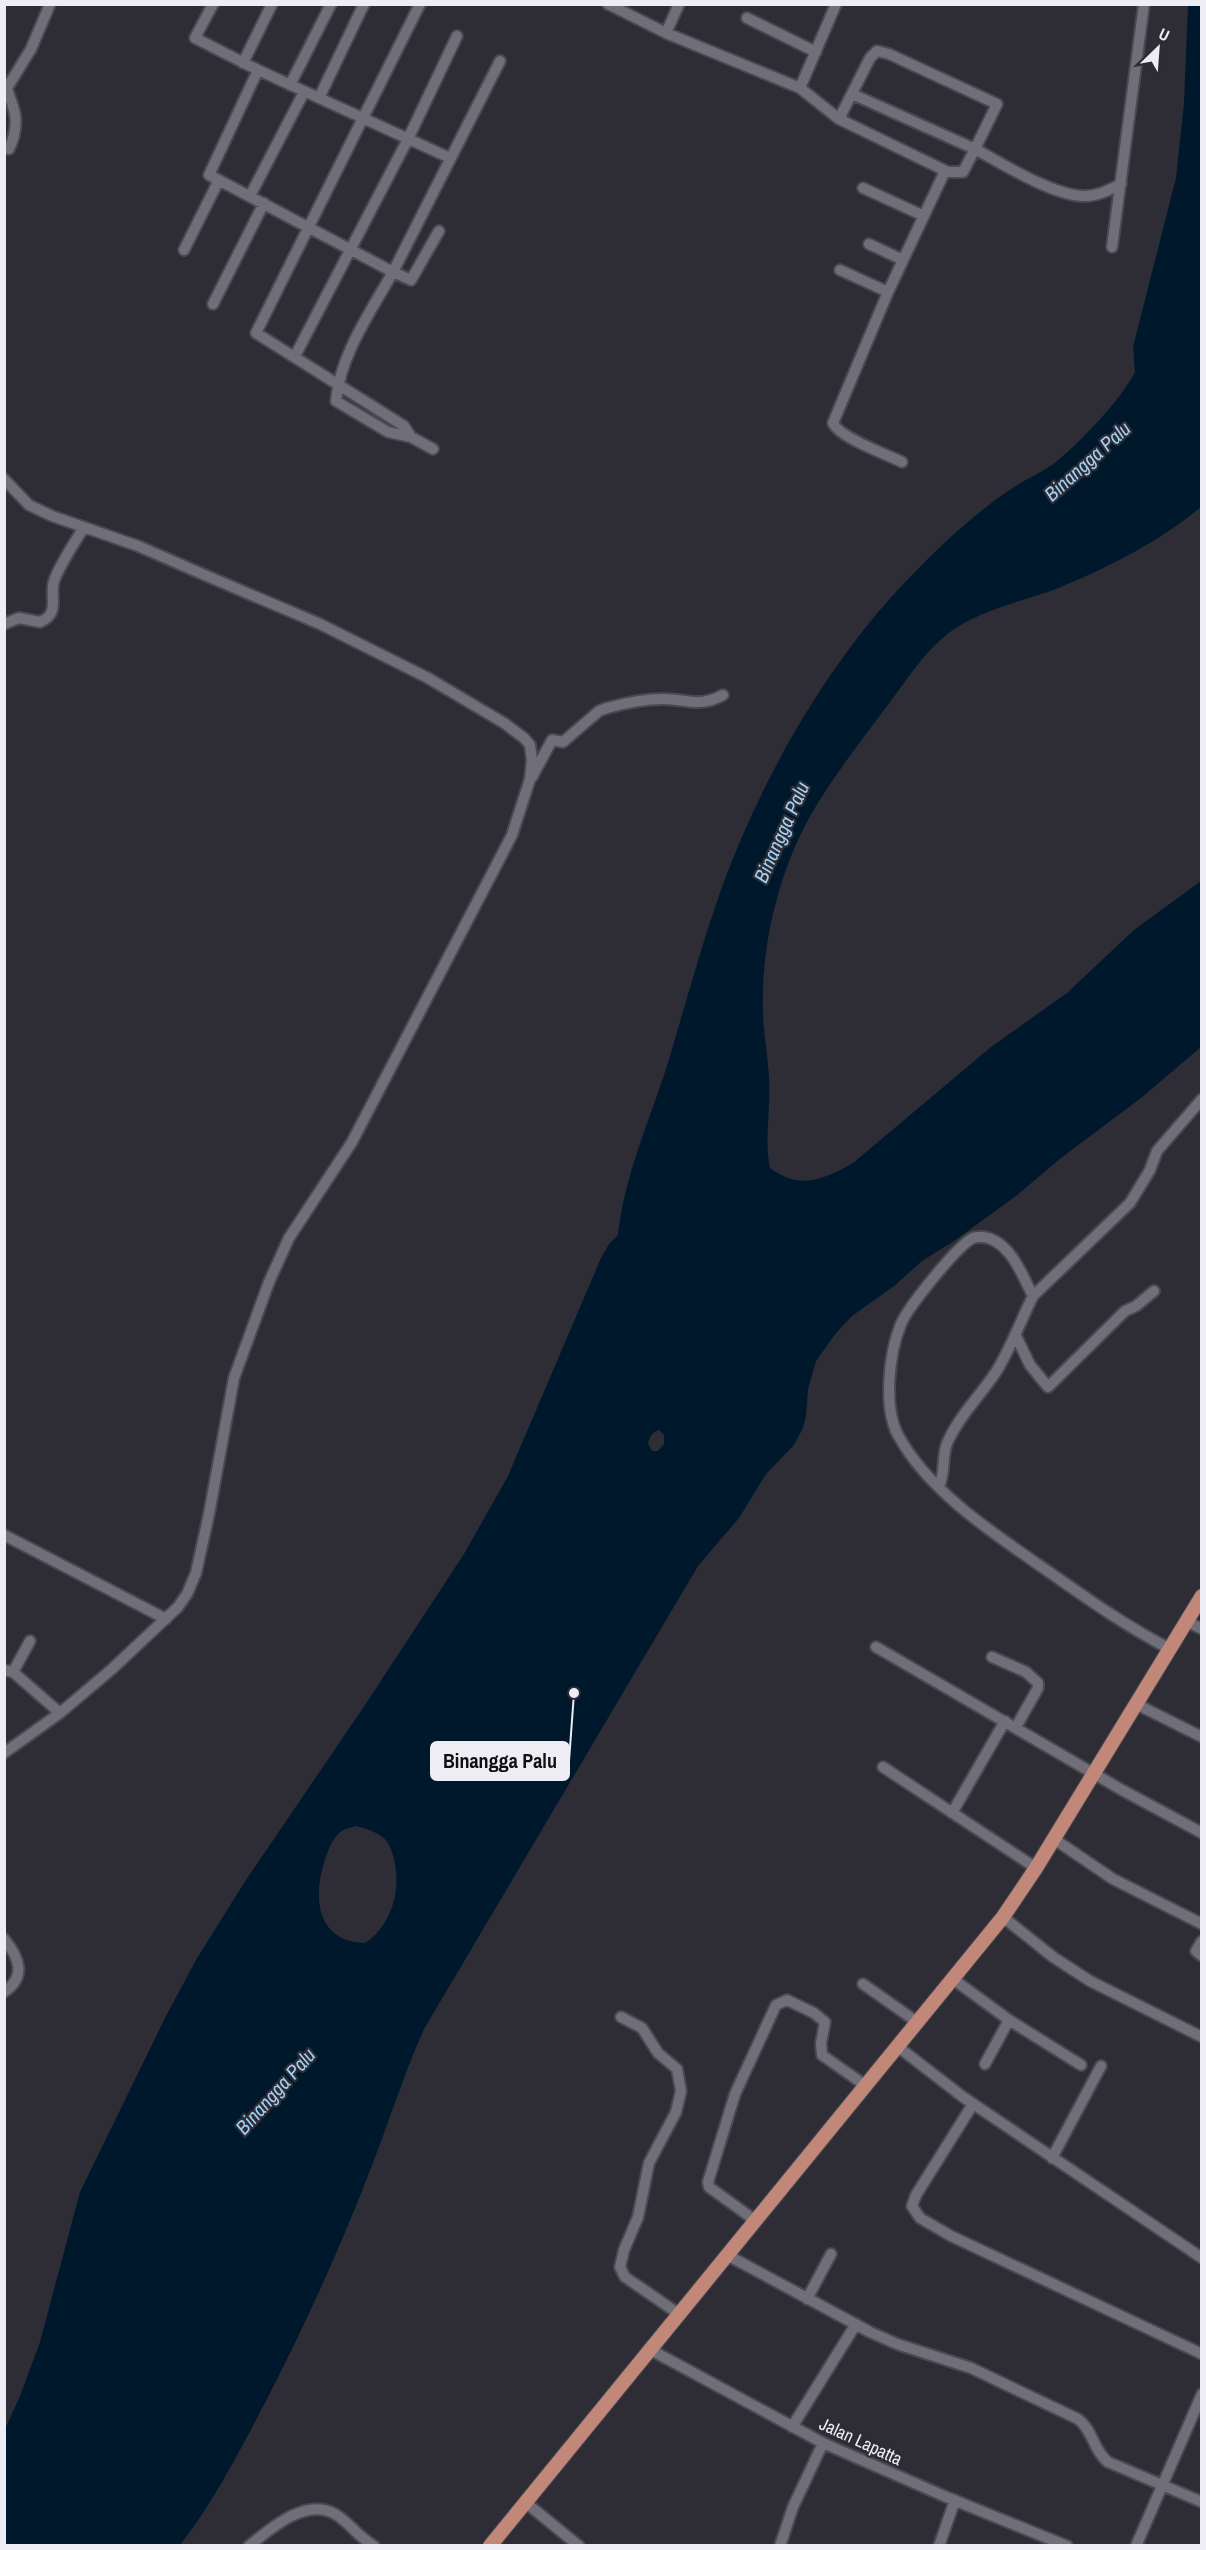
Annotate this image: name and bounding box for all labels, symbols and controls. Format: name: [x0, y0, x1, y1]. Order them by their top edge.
north arrow: [1128, 18, 1188, 78]
text: U: [1155, 22, 1173, 46]
water label: Binangga Palu: [1038, 415, 1136, 507]
water label: Binangga Palu: [747, 777, 815, 887]
callout: Binangga Palu: [431, 1742, 569, 1780]
text: Binangga Palu: [443, 1747, 557, 1774]
water label: Binangga Palu: [229, 2042, 321, 2140]
street label: Jalan Lapatta: [816, 2411, 906, 2471]

